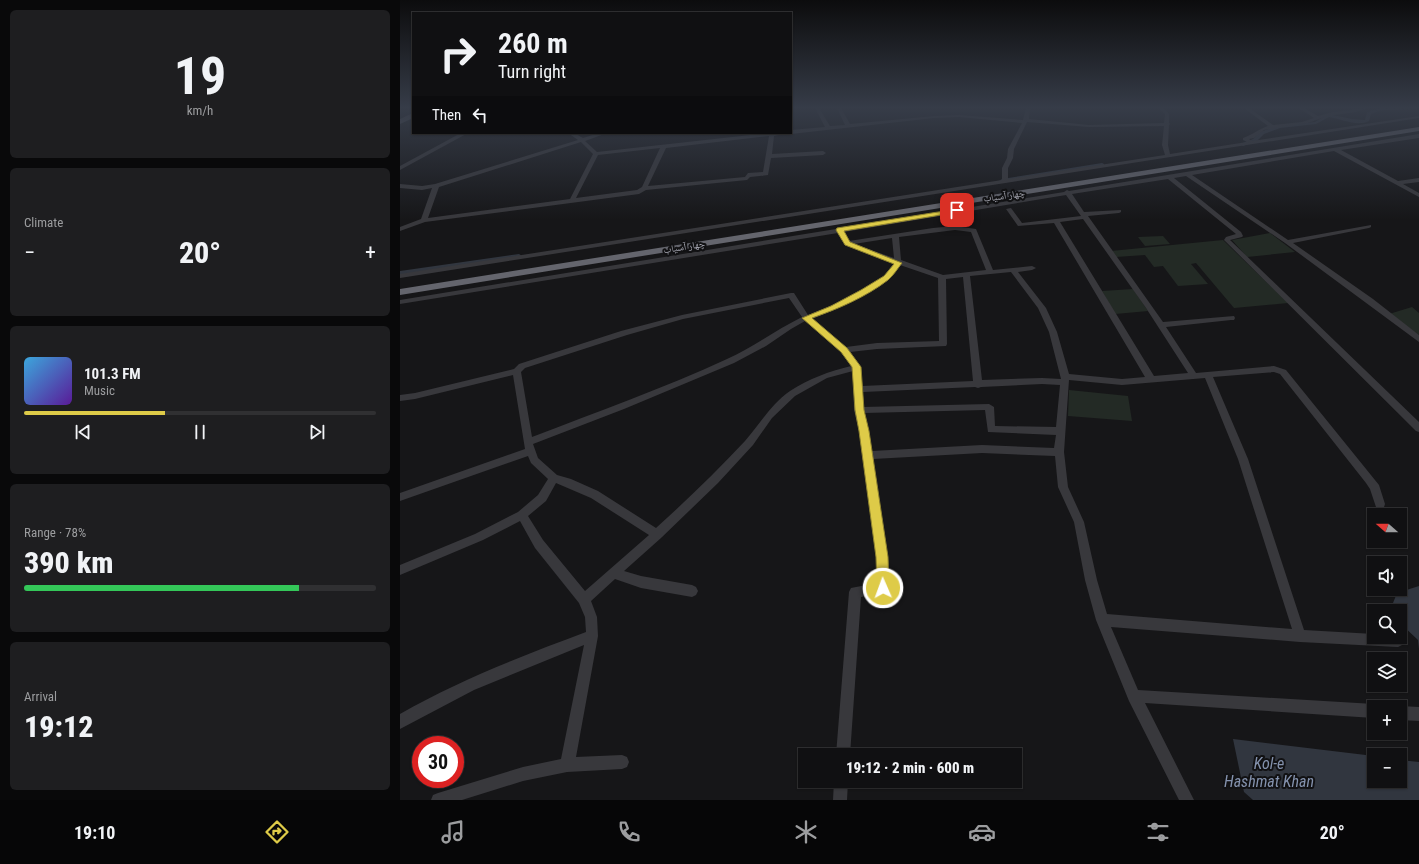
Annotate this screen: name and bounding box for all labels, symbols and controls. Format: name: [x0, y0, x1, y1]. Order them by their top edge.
text: 260 m: [498, 27, 568, 60]
icon: right: [432, 28, 484, 80]
text: 19: [174, 46, 226, 107]
text: Turn right: [498, 61, 566, 82]
text: km/h: [187, 103, 213, 118]
icon: left: [469, 104, 491, 126]
text: Then: [432, 106, 461, 124]
street label: چهار آسیاب: [983, 187, 1026, 205]
pin: [940, 193, 974, 227]
icon: arrive: [946, 199, 968, 221]
text: Climate: [24, 215, 63, 230]
text: 20°: [179, 235, 221, 270]
street label: چهار آسیاب: [663, 238, 706, 256]
text: −: [24, 240, 35, 265]
text: +: [365, 240, 376, 265]
text: 101.3 FM: [84, 365, 141, 383]
text: Music: [84, 383, 115, 398]
icon: previous: [72, 421, 94, 443]
icon: pause: [189, 421, 211, 443]
icon: next: [306, 421, 328, 443]
north arrow: [1367, 508, 1407, 548]
map controls: [1367, 508, 1407, 788]
text: Range · 78%: [24, 525, 86, 540]
text: 390 km: [24, 545, 113, 580]
button: sound: [1367, 556, 1407, 596]
position arrow: [862, 567, 904, 609]
button: search: [1367, 604, 1407, 644]
button: layers: [1367, 652, 1407, 692]
text: Arrival: [24, 689, 57, 704]
button: +: [1367, 700, 1407, 740]
text: 19:12: [24, 709, 93, 744]
speed limit sign: 30: [412, 736, 464, 788]
button: −: [1367, 748, 1407, 788]
water label: Kol-e Hashmat Khan: [1224, 754, 1314, 791]
text: 19:12 · 2 min · 600 m: [846, 759, 974, 777]
icon: directions: [263, 818, 291, 846]
icon: music: [439, 818, 467, 846]
icon: phone: [615, 818, 643, 846]
icon: climate: [792, 818, 820, 846]
icon: car: [968, 818, 996, 846]
icon: filters: [1144, 818, 1172, 846]
text: 19:10: [74, 822, 115, 843]
text: 20°: [1320, 822, 1345, 843]

